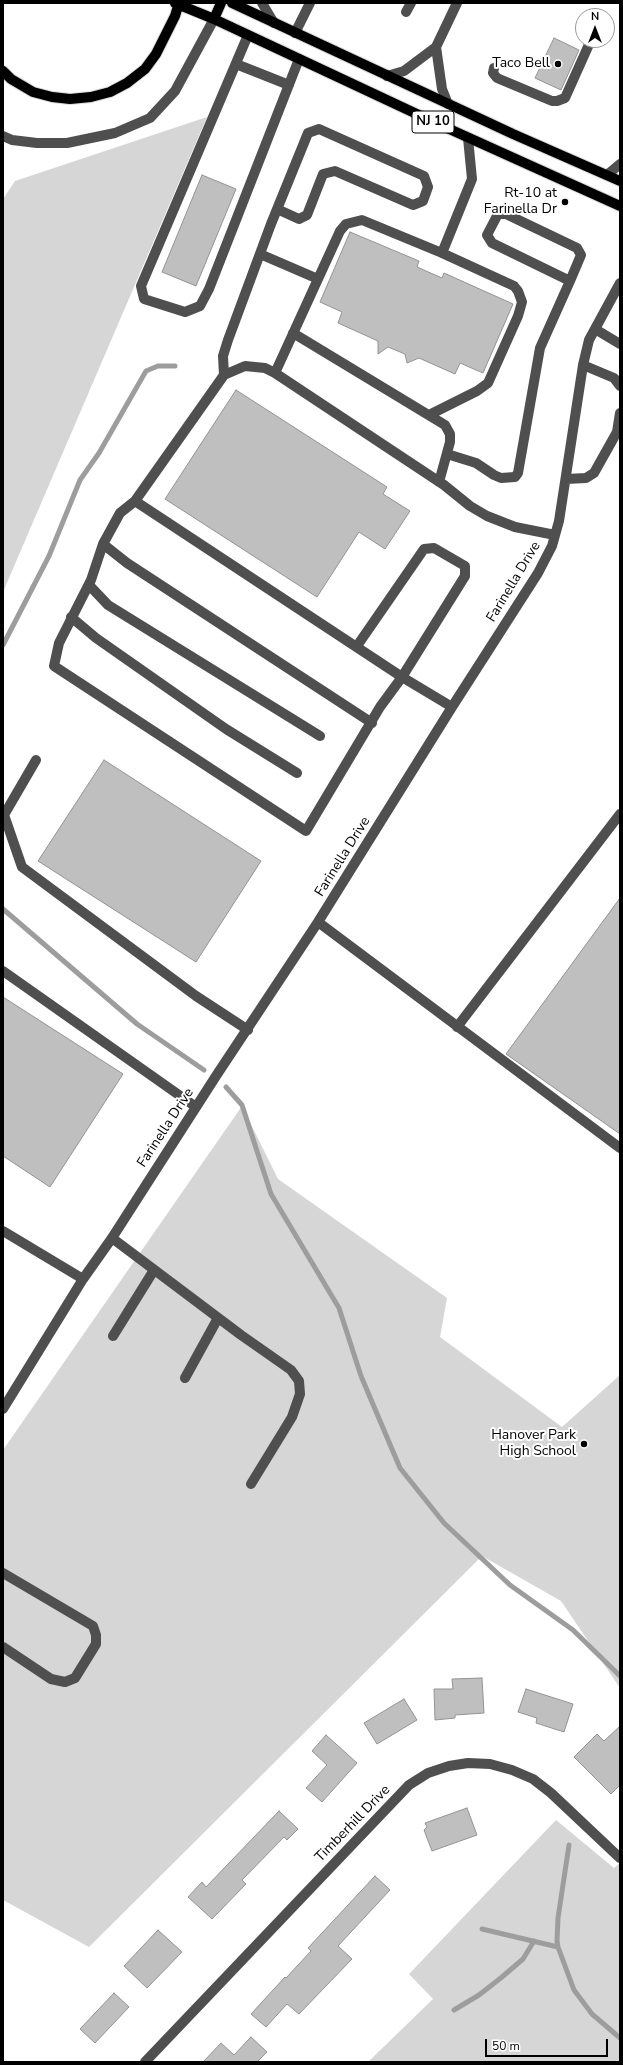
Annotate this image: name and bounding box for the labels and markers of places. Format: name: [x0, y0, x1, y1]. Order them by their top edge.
place label: Taco Bell: [492, 56, 550, 72]
marker: Taco Bell: [553, 59, 563, 69]
place label: Rt-10 at Farinella Dr: [484, 186, 557, 218]
marker: Rt-10 at Farinella Dr: [560, 197, 570, 207]
place label: Hanover Park High School: [491, 1428, 576, 1460]
marker: Hanover Park High School: [579, 1439, 589, 1449]

